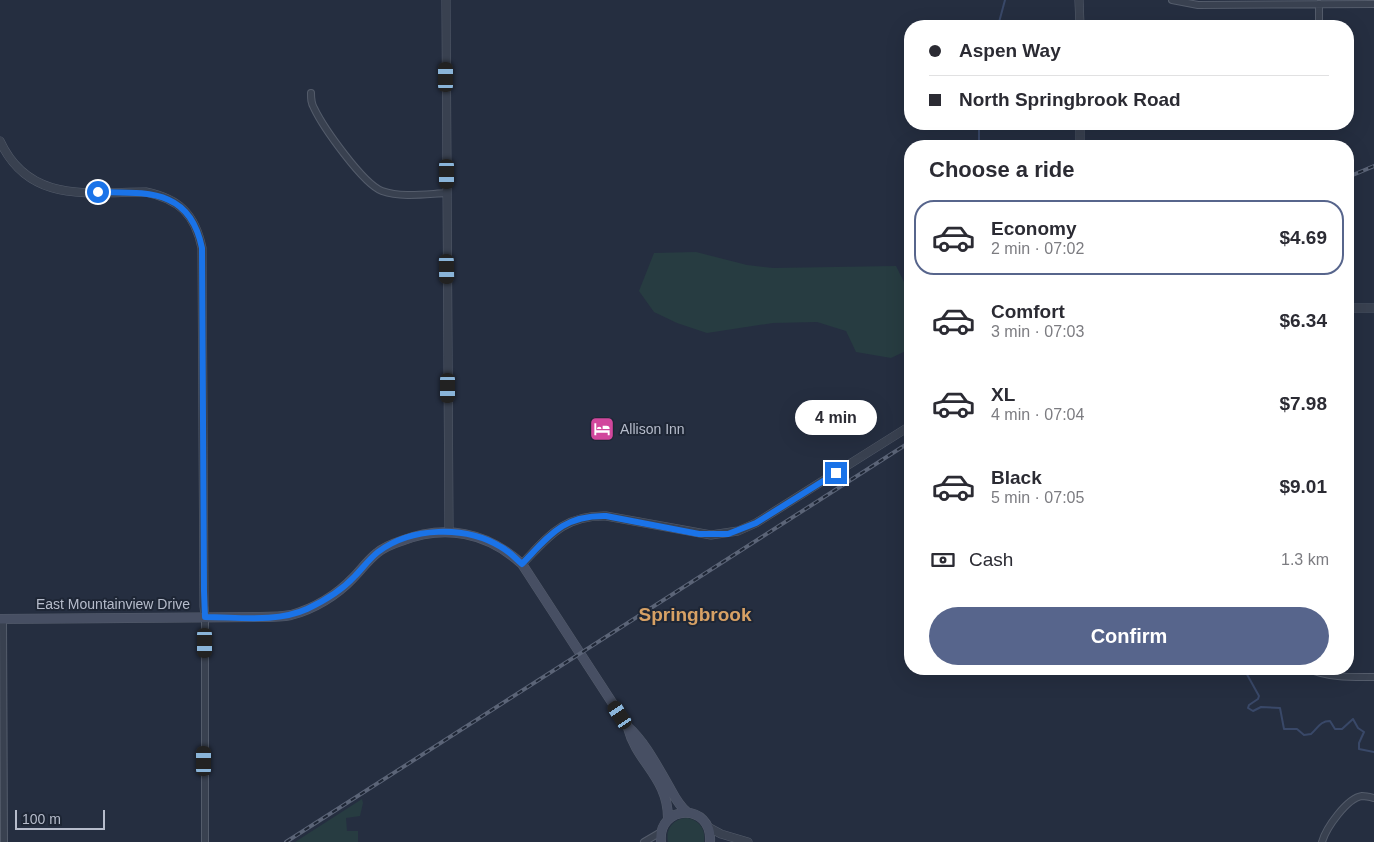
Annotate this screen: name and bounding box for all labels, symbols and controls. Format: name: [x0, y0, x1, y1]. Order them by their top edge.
text: Aspen Way: [959, 40, 1061, 61]
car: [438, 62, 453, 92]
text: North Springbrook Road: [959, 89, 1181, 110]
text: Choose a ride: [929, 157, 1074, 182]
car: [439, 159, 454, 189]
route start: [87, 181, 109, 203]
icon: car: [931, 215, 976, 260]
text: Economy: [991, 218, 1077, 239]
text: $4.69: [1279, 227, 1327, 248]
text: 2 min · 07:02: [991, 240, 1084, 257]
car: [439, 254, 454, 284]
icon: car: [931, 298, 976, 343]
text: Comfort: [991, 301, 1065, 322]
text: $6.34: [1279, 310, 1327, 331]
text: 3 min · 07:03: [991, 323, 1084, 340]
car: [440, 373, 455, 403]
icon: car: [931, 381, 976, 426]
text: XL: [991, 384, 1015, 405]
text: $7.98: [1279, 393, 1327, 414]
callout: 4 min: [795, 400, 877, 436]
text: 4 min · 07:04: [991, 406, 1084, 423]
text: 4 min: [815, 409, 857, 426]
hotel icon: Allison Inn: [589, 416, 615, 442]
place label: Allison Inn: [620, 421, 685, 437]
route end: [825, 462, 847, 484]
icon: car: [931, 464, 976, 509]
text: Black: [991, 467, 1042, 488]
text: $9.01: [1279, 476, 1327, 497]
text: 5 min · 07:05: [991, 489, 1084, 506]
icon: cash: [929, 546, 957, 574]
text: Cash: [969, 549, 1013, 570]
text: 1.3 km: [1281, 551, 1329, 568]
street label: East Mountainview Drive: [36, 596, 190, 612]
district label: Springbrook: [639, 604, 752, 625]
button: Confirm: [929, 607, 1329, 665]
car: [197, 628, 212, 658]
car: [605, 698, 634, 732]
car: [196, 746, 211, 776]
scale bar: [15, 807, 105, 830]
text: 100 m: [22, 811, 61, 827]

